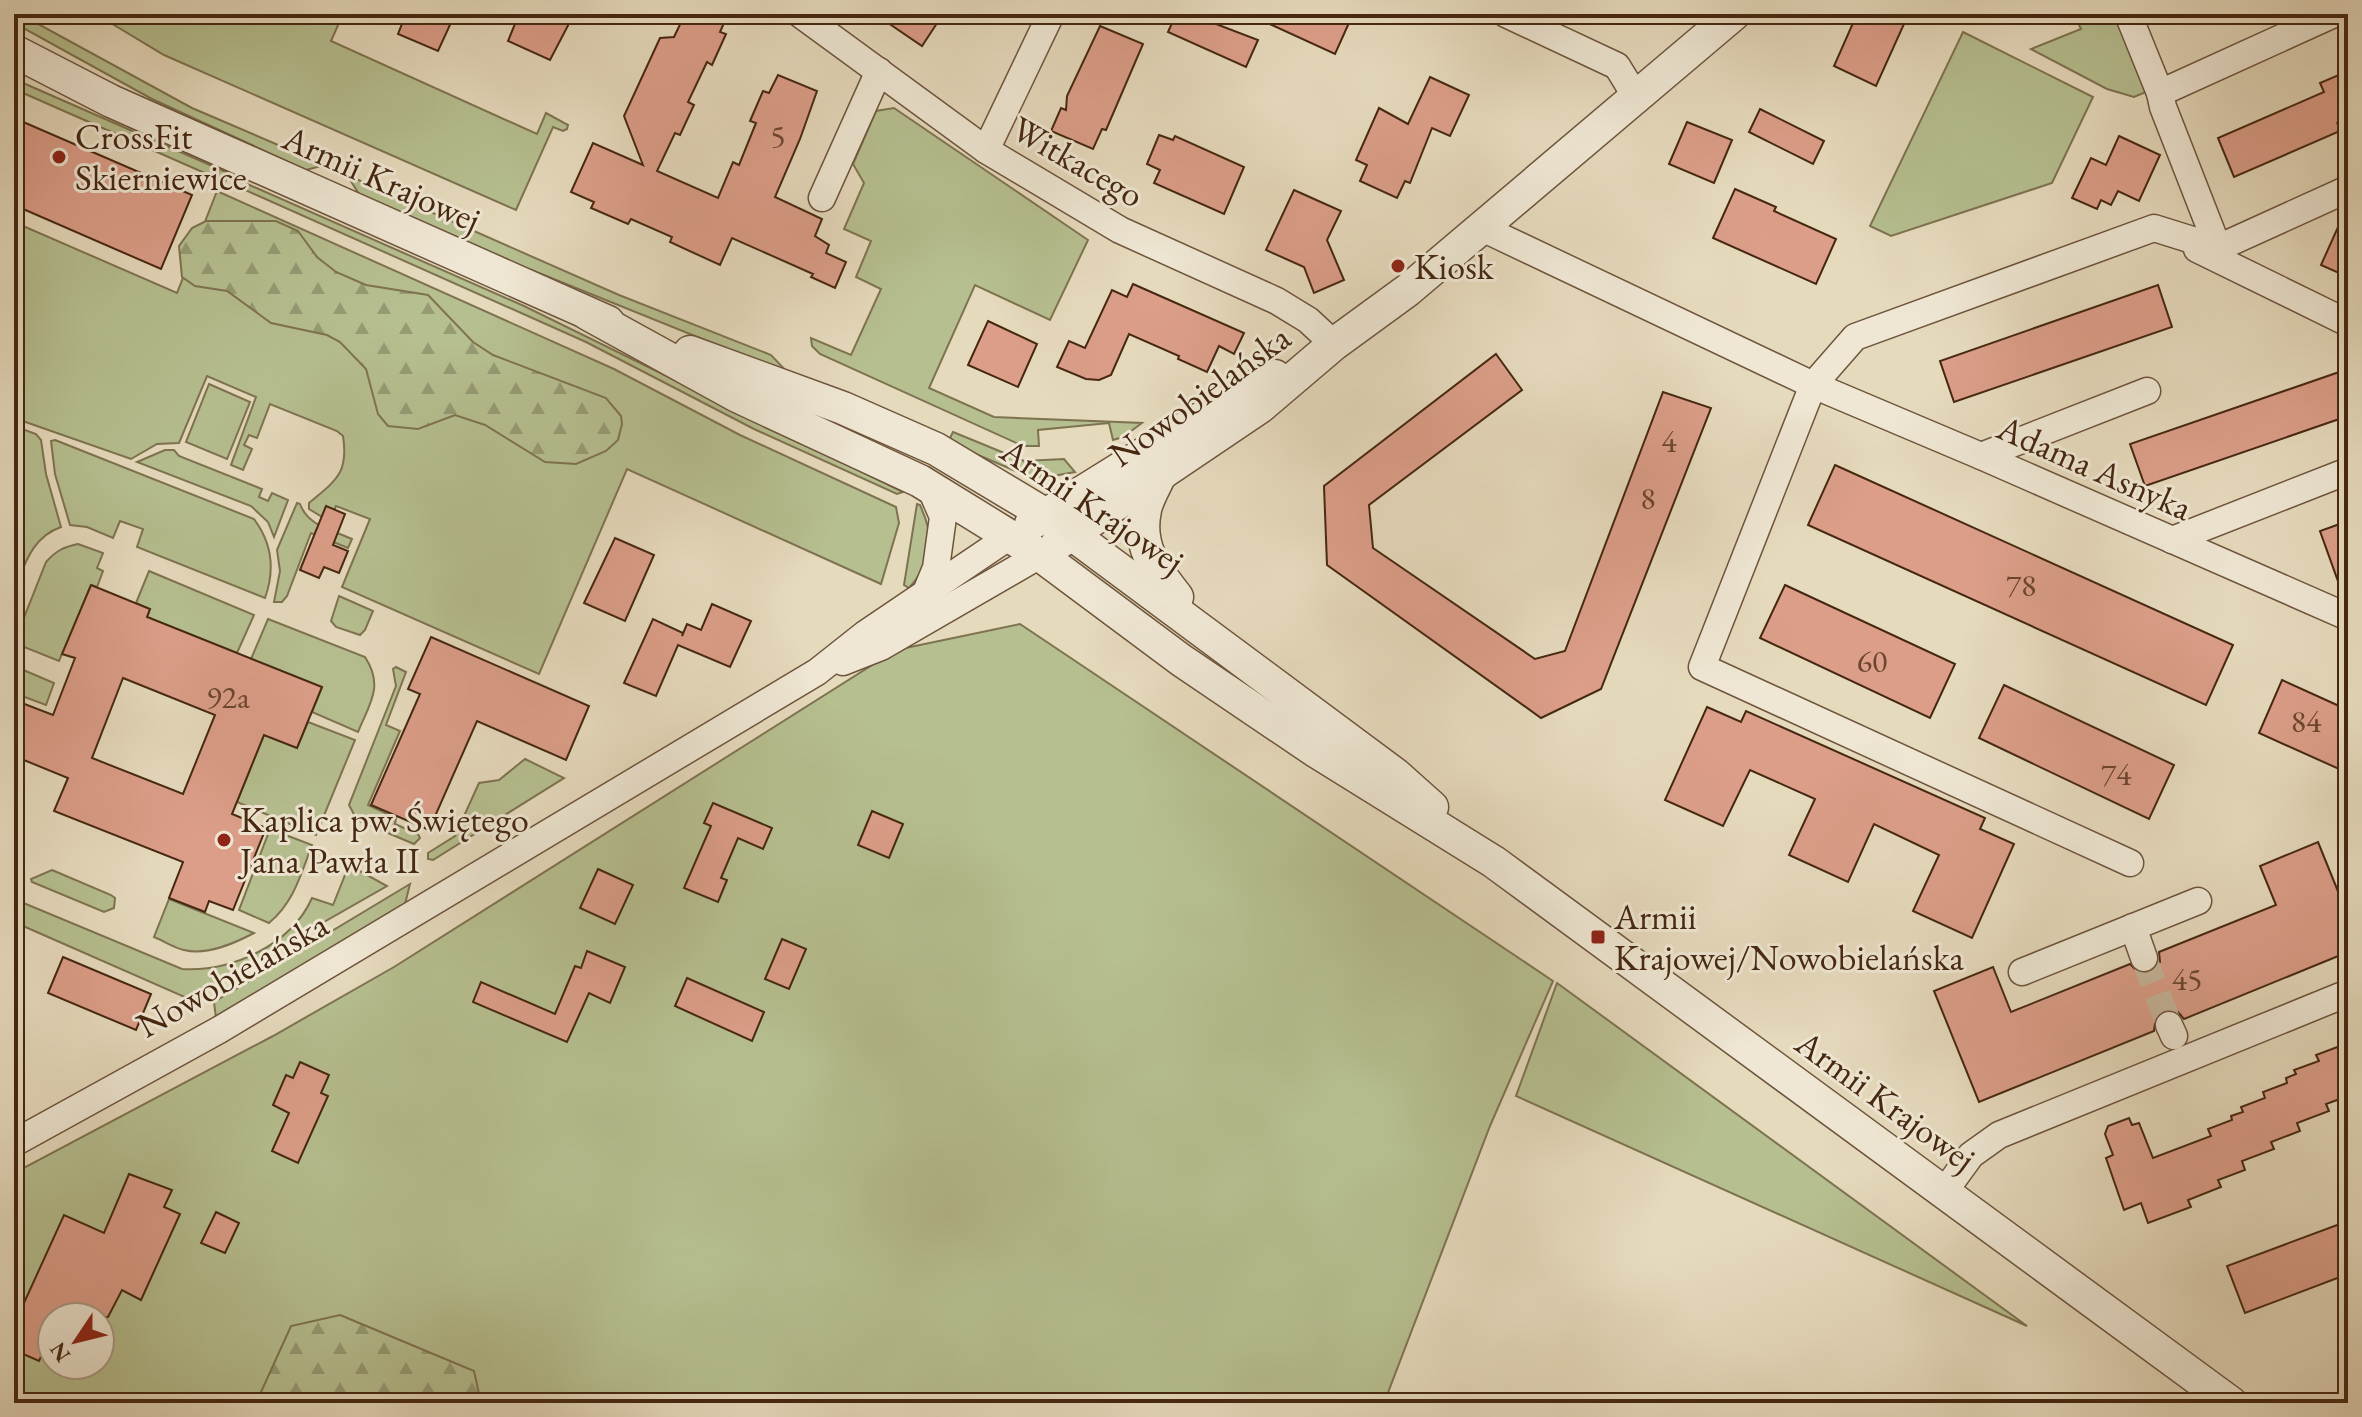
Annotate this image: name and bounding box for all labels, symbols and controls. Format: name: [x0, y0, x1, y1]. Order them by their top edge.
street label: Witkacego: [1003, 105, 1152, 218]
place label: CrossFit Skierniewice: [75, 113, 247, 201]
street label: Armii Krajowej: [275, 114, 488, 243]
house number: 5: [770, 115, 786, 157]
marker: CrossFit Skierniewice: [50, 148, 68, 166]
place label: Kiosk: [1414, 243, 1495, 290]
marker: Kiosk: [1389, 257, 1407, 275]
street label: Nowobielańska: [1099, 313, 1300, 477]
street label: Adama Asnyka: [1989, 403, 2200, 532]
house number: 4: [1661, 420, 1677, 462]
street label: Armii Krajowej: [991, 426, 1194, 584]
house number: 8: [1640, 477, 1656, 519]
house number: 78: [2006, 564, 2036, 606]
house number: 60: [1857, 640, 1887, 682]
house number: 92a: [206, 676, 250, 718]
house number: 84: [2291, 700, 2322, 742]
house number: 74: [2101, 753, 2132, 795]
place label: Kaplica pw. Świętego Jana Pawła II: [237, 796, 529, 884]
marker: Kaplica pw. Świętego Jana Pawła II: [215, 831, 233, 849]
place label: Armii Krajowej/Nowobielańska: [1613, 893, 1965, 981]
street label: Nowobielańska: [128, 900, 337, 1048]
marker: Armii Krajowej/Nowobielańska: [1589, 928, 1607, 946]
house number: 45: [2172, 958, 2202, 1000]
street label: Armii Krajowej: [1785, 1019, 1985, 1182]
north arrow: [36, 1301, 116, 1381]
text: N: [43, 1336, 77, 1368]

